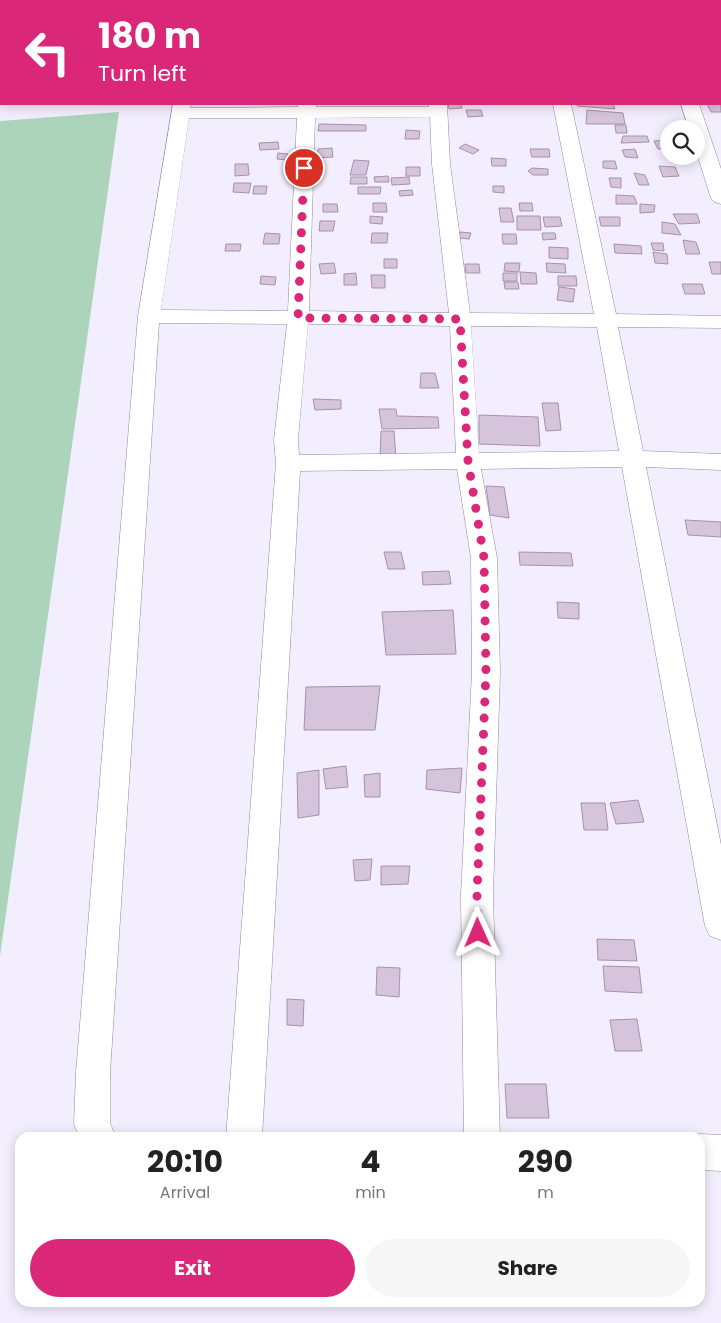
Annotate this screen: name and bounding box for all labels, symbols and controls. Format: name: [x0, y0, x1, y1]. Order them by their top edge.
text: 180 m: [98, 11, 201, 60]
icon: left: [15, 20, 80, 85]
text: Turn left: [98, 58, 186, 89]
map controls: [660, 120, 705, 165]
button: search: [660, 120, 705, 165]
pin: [283, 147, 325, 189]
icon: arrive: [290, 154, 318, 182]
position arrow: [451, 906, 503, 958]
text: 20:10: [147, 1140, 223, 1183]
text: 4: [360, 1140, 381, 1183]
text: 290: [518, 1140, 573, 1183]
text: Arrival: [160, 1181, 210, 1204]
text: min: [355, 1181, 386, 1204]
text: m: [537, 1181, 554, 1204]
button: Exit: [30, 1239, 355, 1297]
button: Share: [365, 1239, 690, 1297]

